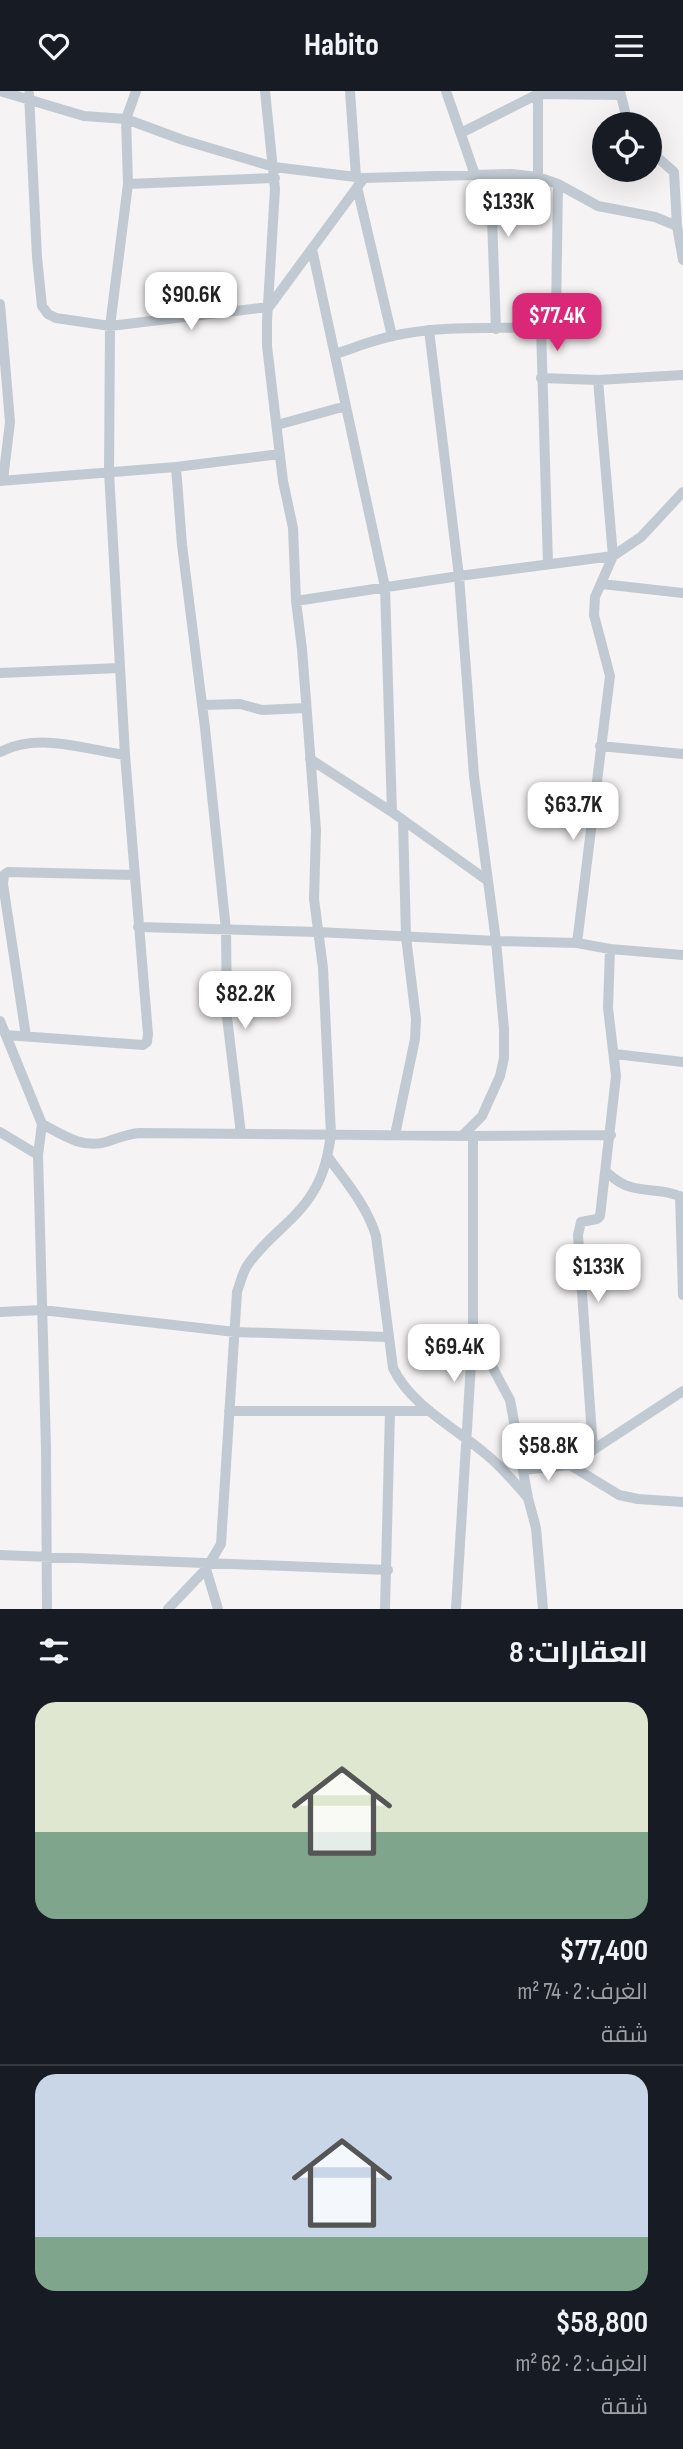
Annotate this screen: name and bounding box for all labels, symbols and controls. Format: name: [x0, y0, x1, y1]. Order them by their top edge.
text: Habito: [304, 26, 379, 65]
icon: heart: [35, 27, 73, 65]
icon: menu: [610, 27, 648, 65]
map controls: [592, 112, 662, 182]
button: locate: [592, 112, 662, 182]
pin: $133K: [459, 179, 557, 239]
text: $133K: [482, 188, 534, 216]
pin: $90.6K: [134, 273, 248, 332]
text: $90.6K: [161, 281, 221, 309]
pin: $77.4K: [500, 293, 614, 353]
text: $77.4K: [528, 302, 586, 330]
pin: $63.7K: [516, 783, 630, 842]
text: $63.7K: [544, 791, 602, 819]
pin: $82.2K: [188, 971, 302, 1031]
text: $82.2K: [215, 980, 275, 1008]
pin: $133K: [549, 1245, 647, 1304]
text: $133K: [572, 1253, 624, 1281]
pin: $69.4K: [397, 1325, 511, 1384]
text: $69.4K: [424, 1333, 484, 1361]
pin: $58.8K: [491, 1423, 605, 1483]
text: $58.8K: [518, 1432, 578, 1460]
icon: filters: [35, 1632, 73, 1670]
text: العقارات: 8: [509, 1635, 648, 1671]
icon: home: [279, 1748, 405, 1874]
text: $77,400: [559, 1933, 648, 1969]
text: الغرف: 2 · 74 m²: [518, 1978, 648, 2006]
text: شقة: [601, 2021, 648, 2049]
icon: home: [279, 2120, 405, 2246]
text: $58,800: [555, 2305, 648, 2341]
text: الغرف: 2 · 62 m²: [515, 2350, 648, 2378]
text: شقة: [601, 2393, 648, 2421]

